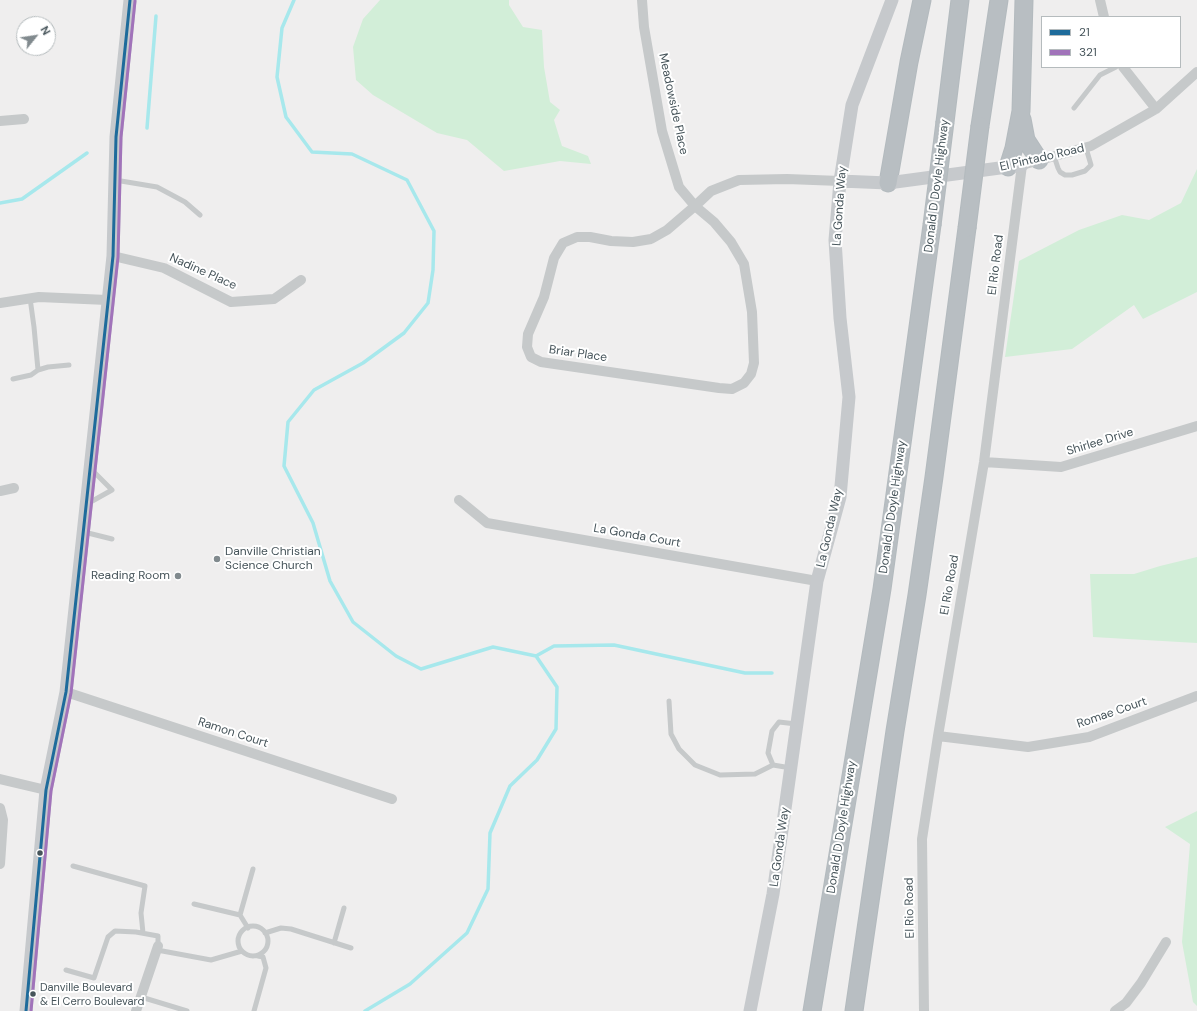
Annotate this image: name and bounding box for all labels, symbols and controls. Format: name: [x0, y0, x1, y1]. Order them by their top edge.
north arrow: [16, 16, 56, 56]
legend: [1041, 16, 1181, 68]
text: N: [37, 24, 54, 37]
text: 21: [1079, 24, 1090, 40]
text: 321: [1079, 44, 1097, 60]
street label: Meadowside Place: [655, 52, 691, 156]
street label: Donald D Doyle Highway: [922, 118, 952, 254]
street label: El Pintado Road: [998, 141, 1086, 175]
street label: La Gonda Way: [830, 165, 850, 247]
street label: El Rio Road: [985, 234, 1007, 296]
street label: Nadine Place: [167, 251, 239, 293]
street label: Briar Place: [548, 343, 608, 365]
street label: Shirlee Drive: [1065, 425, 1135, 459]
street label: Donald D Doyle Highway: [877, 439, 909, 575]
street label: La Gonda Way: [814, 487, 846, 569]
street label: La Gonda Court: [592, 521, 682, 551]
place label: Danville Christian Science Church: [225, 545, 321, 573]
marker: Danville Christian Science Church: [212, 554, 222, 564]
street label: El Rio Road: [938, 554, 962, 616]
place label: Reading Room: [91, 569, 170, 583]
marker: Reading Room: [173, 571, 183, 581]
street label: Romae Court: [1075, 694, 1149, 732]
street label: Ramon Court: [196, 715, 270, 751]
street label: Donald D Doyle Highway: [824, 759, 860, 895]
street label: La Gonda Way: [767, 806, 793, 888]
unlabelled marker: [35, 848, 45, 858]
street label: El Rio Road: [902, 877, 918, 939]
place label: Danville Boulevard & El Cerro Boulevard: [40, 981, 144, 1007]
marker: Danville Boulevard & El Cerro Boulevard: [28, 989, 38, 999]

